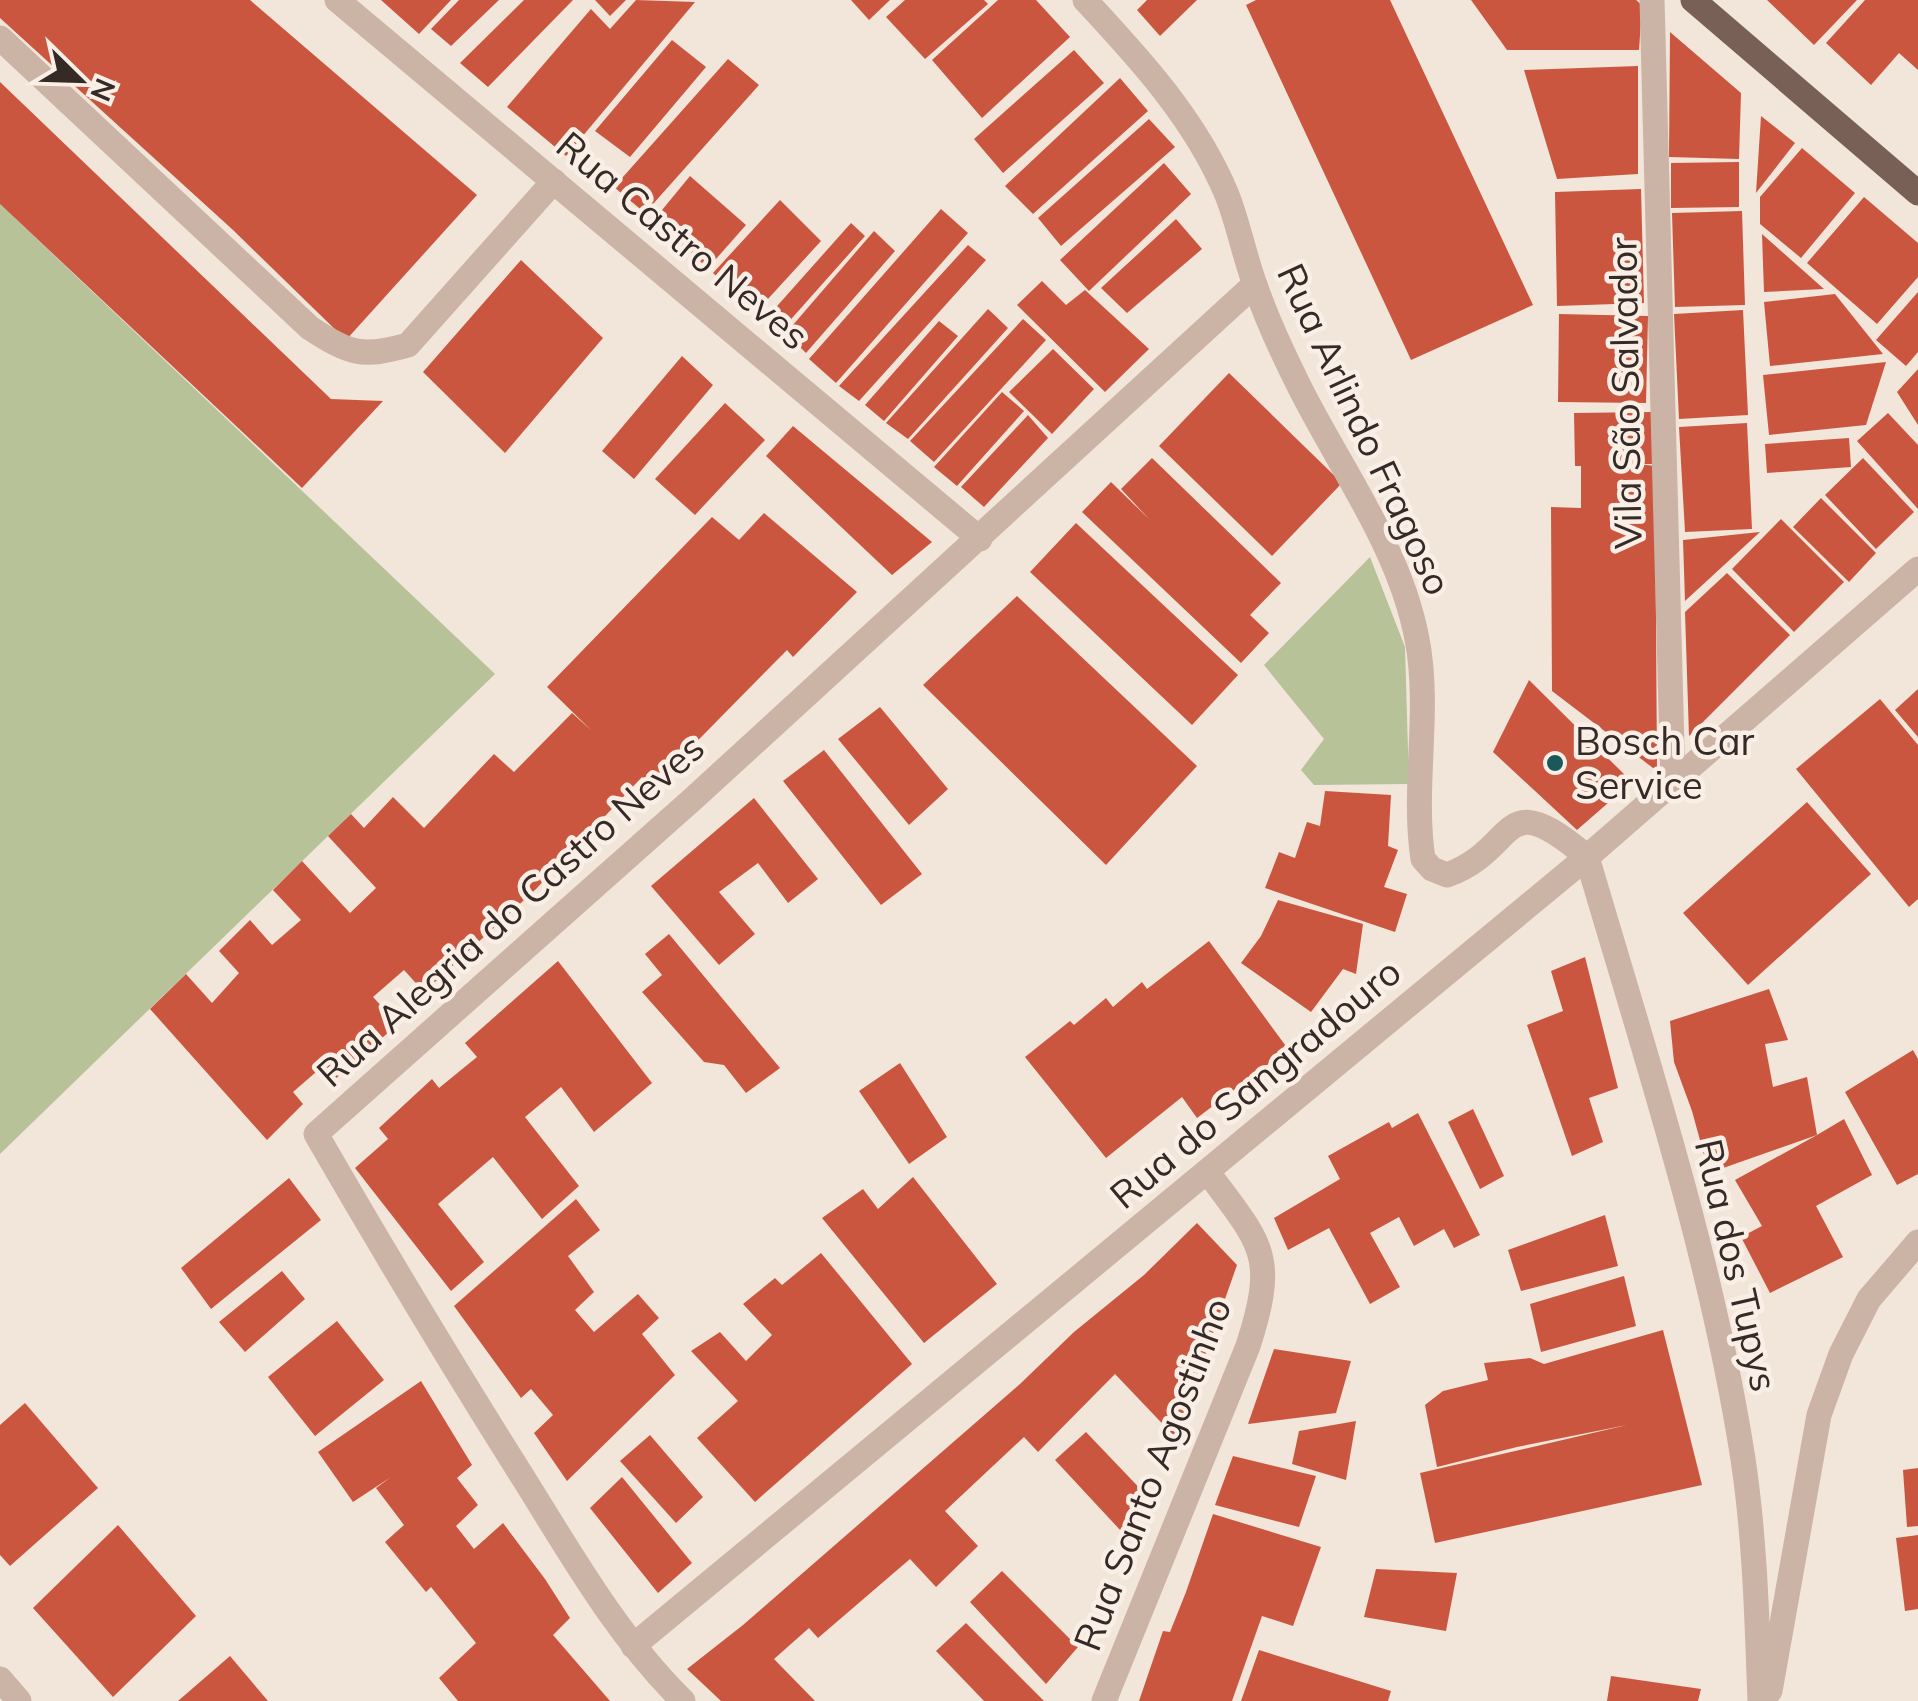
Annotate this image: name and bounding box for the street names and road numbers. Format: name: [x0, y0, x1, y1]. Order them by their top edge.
street label: Rua Castro Neves: [547, 121, 819, 359]
street label: Vila São Salvador: [1598, 236, 1652, 549]
street label: Rua Arlindo Fragoso: [1267, 256, 1463, 602]
street label: Rua Alegria do Castro Neves: [306, 723, 714, 1097]
street label: Rua do Sangradouro: [1100, 947, 1410, 1219]
street label: Rua dos Tupys: [1685, 1134, 1789, 1396]
street label: Rua Santo Agostinho: [1063, 1291, 1241, 1657]

